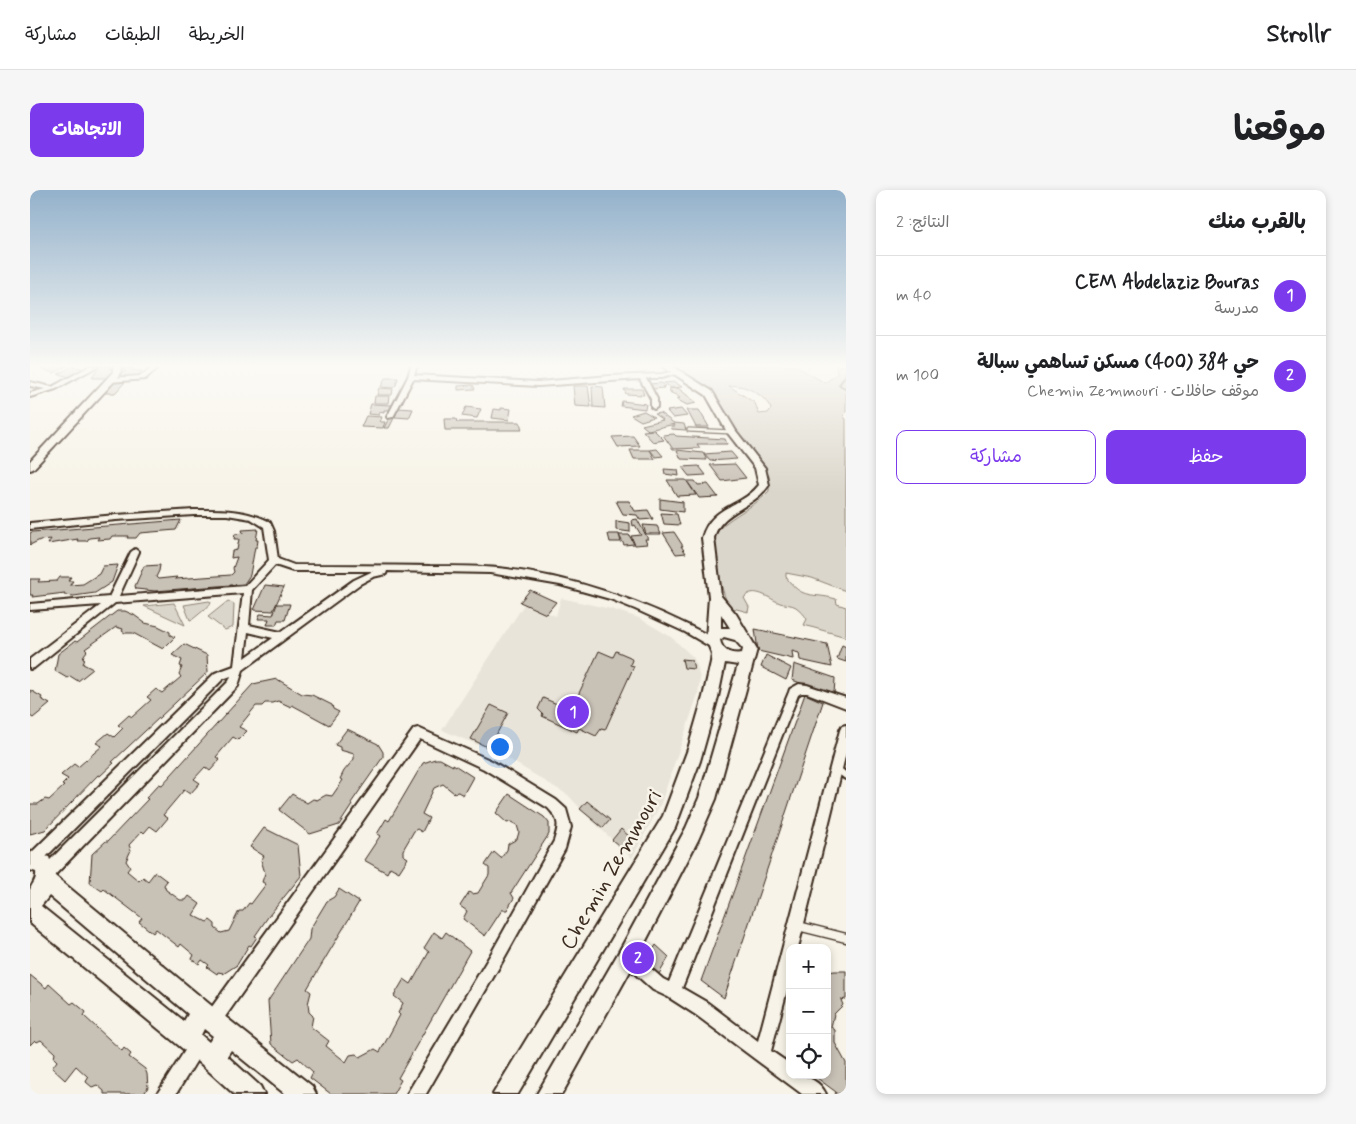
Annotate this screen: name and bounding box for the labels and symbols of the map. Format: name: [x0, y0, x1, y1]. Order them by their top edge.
pin: 1: [557, 693, 589, 731]
your location: [487, 734, 513, 760]
street label: Chemin Zemmouri: [554, 785, 669, 955]
pin: 2: [622, 939, 654, 977]

